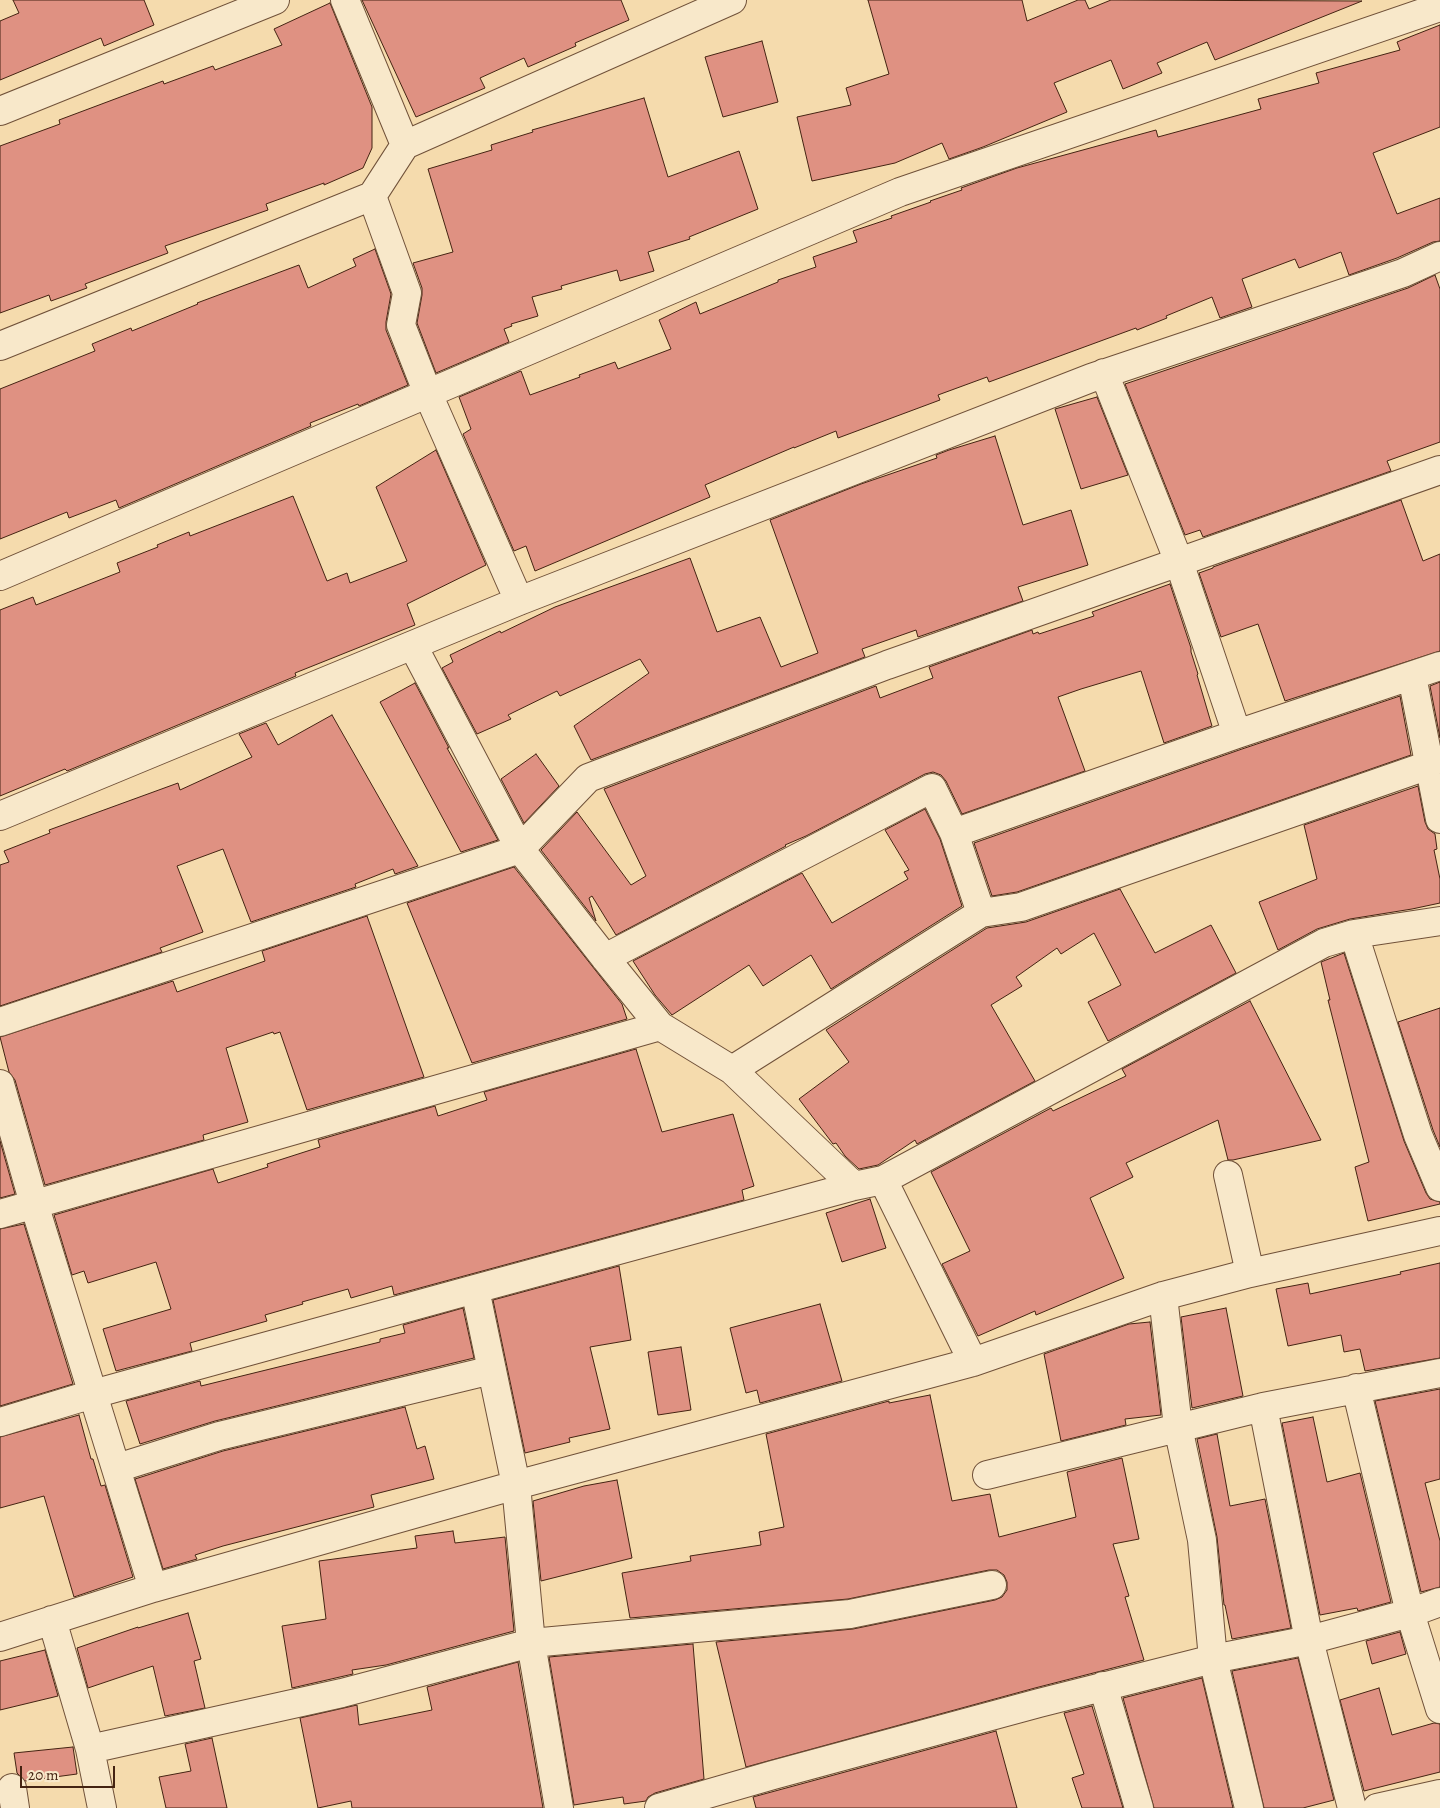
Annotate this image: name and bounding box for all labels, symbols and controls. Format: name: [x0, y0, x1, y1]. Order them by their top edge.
scale bar: [22, 1756, 118, 1788]
text: 20 m: [28, 1765, 59, 1785]

